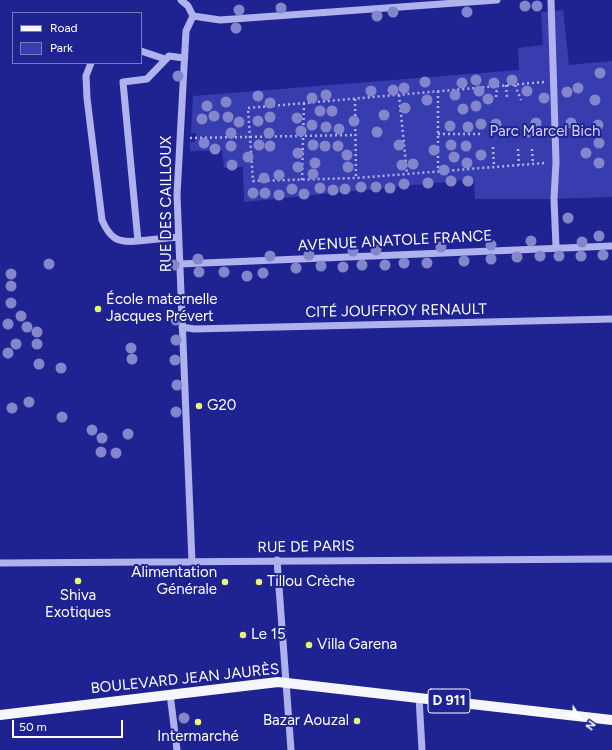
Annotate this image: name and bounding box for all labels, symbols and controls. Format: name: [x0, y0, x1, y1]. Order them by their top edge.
legend: [12, 12, 142, 64]
text: Road: [50, 21, 78, 35]
text: Park: [50, 41, 73, 55]
park label: Parc Marcel Bich: [490, 123, 600, 141]
street label: RUE DES CAILLOUX: [158, 136, 176, 272]
street label: AVENUE ANATOLE FRANCE: [297, 227, 493, 255]
place label: École maternelle Jacques Prévert: [106, 291, 218, 326]
street label: CITÉ JOUFFROY RENAULT: [305, 300, 487, 322]
marker: École maternelle Jacques Prévert: [93, 304, 103, 314]
place label: G20: [207, 397, 236, 415]
marker: G20: [194, 401, 204, 411]
street label: RUE DE PARIS: [257, 537, 355, 557]
place label: Alimentation Générale: [131, 564, 217, 599]
place label: Tillou Crèche: [267, 573, 355, 591]
marker: Shiva Exotiques: [73, 576, 83, 586]
marker: Alimentation Générale: [220, 577, 230, 587]
marker: Tillou Crèche: [254, 577, 264, 587]
place label: Shiva Exotiques: [45, 587, 111, 622]
place label: Le 15: [251, 626, 286, 644]
marker: Le 15: [238, 630, 248, 640]
place label: Villa Garena: [317, 636, 397, 654]
marker: Villa Garena: [304, 640, 314, 650]
street label: BOULEVARD JEAN JAURÈS: [90, 660, 280, 698]
road number: D 911: [428, 689, 470, 713]
north arrow: [560, 698, 600, 738]
scale bar: [14, 712, 125, 738]
place label: Bazar Aouzal: [263, 712, 349, 730]
marker: Bazar Aouzal: [352, 716, 362, 726]
marker: Intermarché: [193, 717, 203, 727]
text: N: [582, 718, 598, 732]
text: 50 m: [19, 720, 47, 734]
place label: Intermarché: [157, 728, 239, 746]

